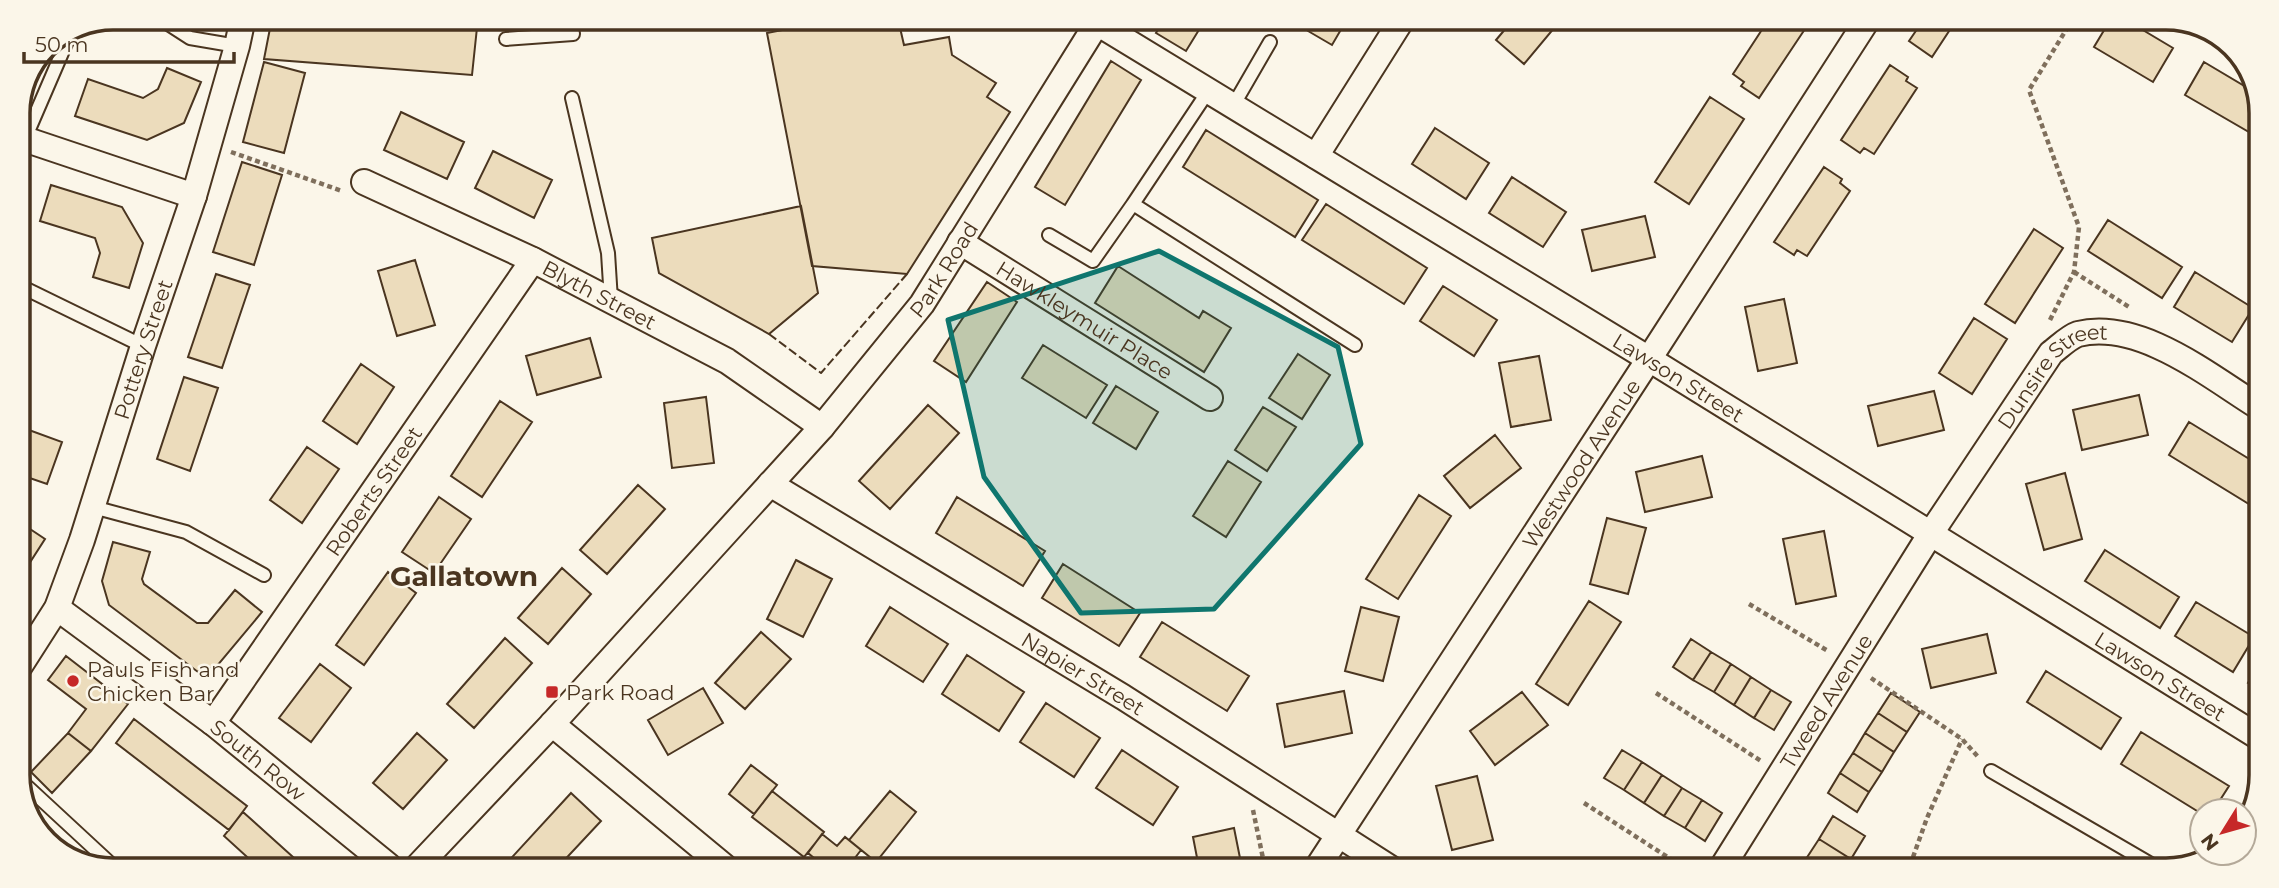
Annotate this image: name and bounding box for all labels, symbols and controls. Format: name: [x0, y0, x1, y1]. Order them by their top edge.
scale bar: [24, 21, 234, 65]
text: 50 m: [35, 32, 89, 57]
street label: Park Road: [904, 217, 983, 322]
street label: Blyth Street: [538, 255, 660, 334]
street label: Hawkleymuir Place: [992, 255, 1178, 384]
street label: Pottery Street: [108, 276, 177, 422]
street label: Dunsire Street: [1992, 319, 2108, 433]
street label: Lawson Street: [1608, 328, 1749, 427]
street label: Westwood Avenue: [1517, 374, 1645, 553]
street label: Roberts Street: [320, 421, 427, 561]
district label: Gallatown: [390, 559, 538, 593]
street label: Napier Street: [1017, 626, 1150, 720]
street label: Lawson Street: [2090, 626, 2231, 726]
street label: Tweed Avenue: [1775, 629, 1877, 773]
place label: Pauls Fish and Chicken Bar: [87, 657, 239, 706]
marker: Pauls Fish and Chicken Bar: [65, 673, 81, 689]
place label: Park Road: [566, 680, 674, 705]
marker: Park Road: [544, 684, 560, 700]
street label: South Row: [206, 714, 311, 806]
north arrow: [2188, 797, 2258, 867]
text: N: [2196, 829, 2224, 855]

